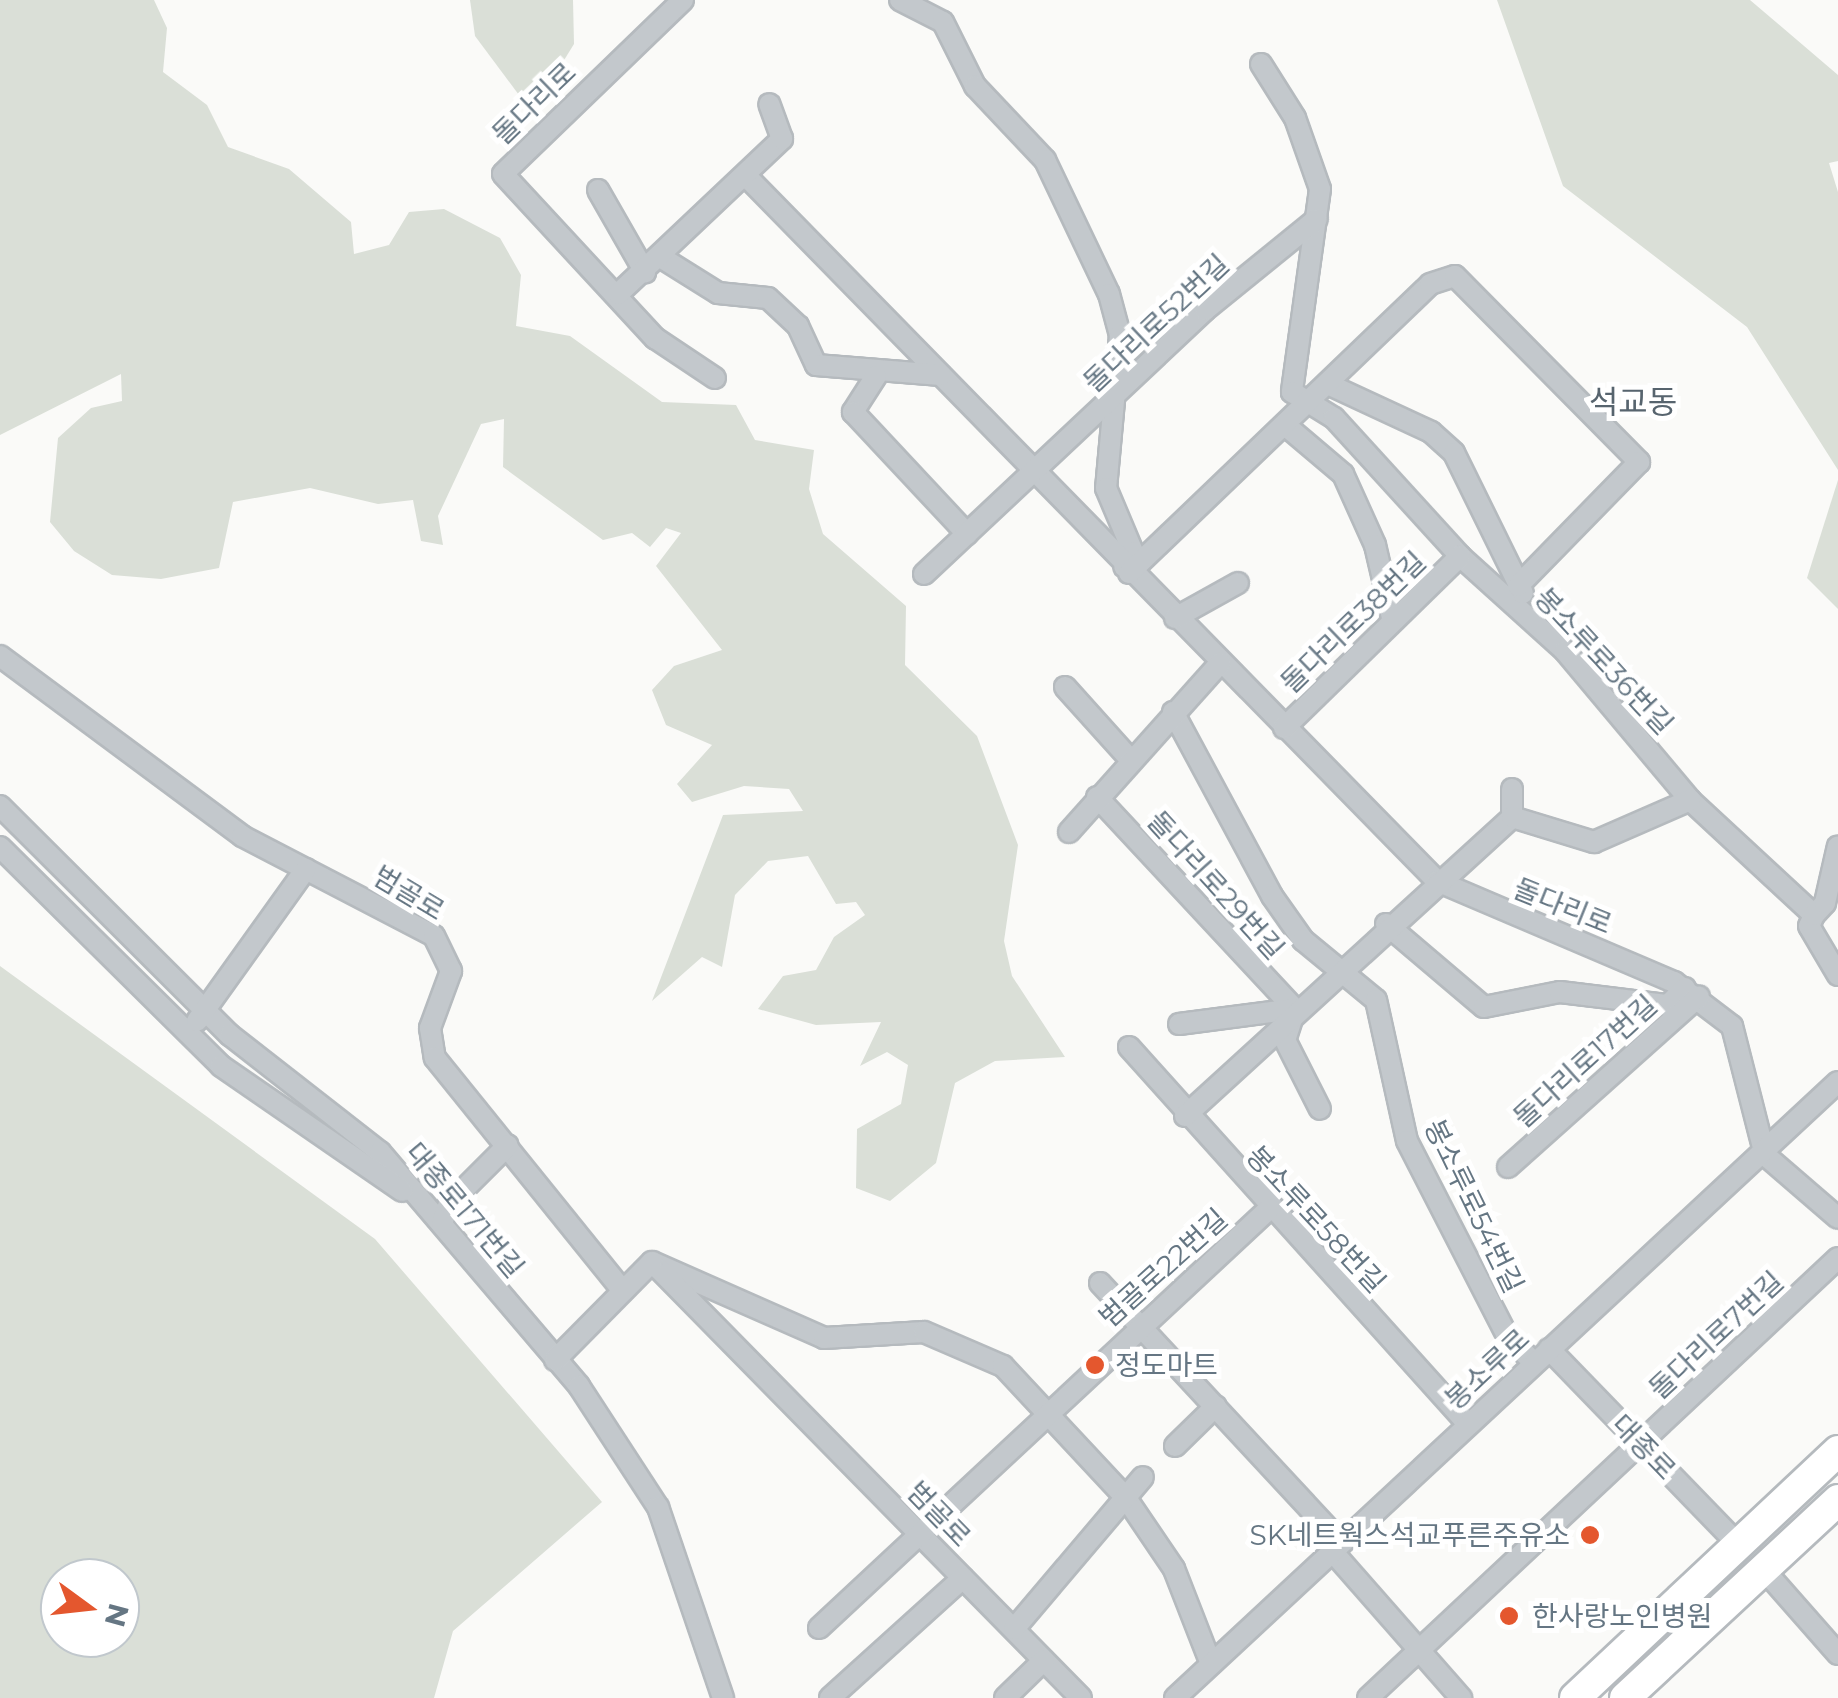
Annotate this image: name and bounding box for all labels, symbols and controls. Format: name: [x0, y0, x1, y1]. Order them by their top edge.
street label: 돌다리로: [485, 55, 583, 151]
street label: 돌다리로52번길: [1076, 247, 1236, 399]
district label: 석교동: [1589, 383, 1677, 421]
street label: 돌다리로38번길: [1274, 545, 1432, 699]
street label: 봉소루로36번길: [1528, 581, 1680, 741]
street label: 돌다리로29번길: [1141, 804, 1291, 966]
street label: 범골로: [367, 859, 451, 927]
street label: 돌다리로: [1509, 871, 1617, 941]
street label: 돌다리로17번길: [1506, 988, 1664, 1134]
street label: 봉소루로54번길: [1417, 1114, 1531, 1298]
street label: 대종로171번길: [399, 1136, 531, 1284]
street label: 봉소루로58번길: [1240, 1139, 1392, 1299]
street label: 범골로22번길: [1092, 1202, 1234, 1334]
street label: 돌다리로7번길: [1642, 1264, 1790, 1406]
street label: 봉소루로: [1438, 1322, 1536, 1416]
place label: 정도마트: [1115, 1348, 1218, 1382]
marker: 정도마트: [1084, 1354, 1106, 1376]
street label: 대종로: [1605, 1408, 1683, 1486]
street label: 범골로: [900, 1475, 978, 1553]
place label: SK네트웍스석교푸른주유소: [1250, 1518, 1570, 1552]
marker: SK네트웍스석교푸른주유소: [1579, 1524, 1601, 1546]
north arrow: [40, 1558, 140, 1658]
place label: 한사랑노인병원: [1532, 1599, 1712, 1633]
text: N: [98, 1600, 136, 1631]
marker: 한사랑노인병원: [1496, 1603, 1522, 1629]

